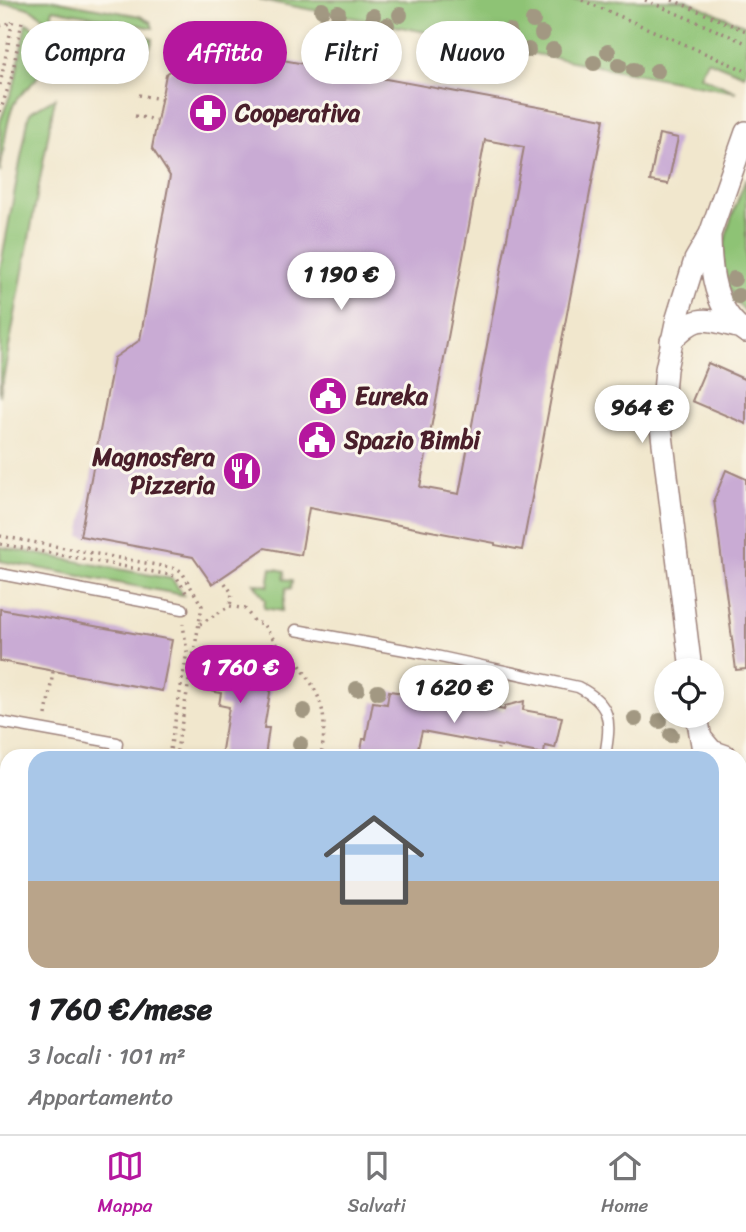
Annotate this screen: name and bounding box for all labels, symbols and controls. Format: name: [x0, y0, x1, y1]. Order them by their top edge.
chip: Compra: [21, 21, 149, 84]
chip: Affitta: [163, 21, 287, 84]
chip: Filtri: [301, 21, 402, 84]
chip: Nuovo: [416, 21, 529, 84]
pharmacy icon: Cooperativa: [187, 92, 229, 134]
place label: Cooperativa: [234, 92, 361, 134]
pin: 1 190 €: [276, 252, 406, 312]
text: 1 190 €: [303, 254, 379, 295]
public building icon: Eureka: [307, 375, 349, 417]
place label: Eureka: [355, 375, 429, 417]
pin: 964 €: [593, 386, 691, 445]
text: 964 €: [611, 387, 673, 428]
public building icon: Spazio Bimbi: [296, 419, 338, 461]
place label: Spazio Bimbi: [343, 419, 481, 461]
place label: Magnosfera Pizzeria: [91, 436, 215, 506]
restaurant icon: Magnosfera Pizzeria: [221, 450, 263, 492]
pin: 1 760 €: [175, 646, 305, 705]
text: 1 760 €: [201, 647, 279, 688]
map controls: [654, 658, 724, 728]
button: locate: [654, 658, 724, 728]
pin: 1 620 €: [389, 666, 519, 725]
text: 1 620 €: [415, 667, 493, 708]
icon: home: [311, 797, 437, 923]
text: 1 760 €/mese: [28, 982, 212, 1036]
text: 3 locali · 101 m²: [28, 1036, 186, 1077]
text: Appartamento: [28, 1077, 173, 1118]
tab: Mappa: [98, 1147, 152, 1222]
tab: Salvati: [348, 1147, 406, 1222]
tab: Home: [601, 1147, 648, 1222]

